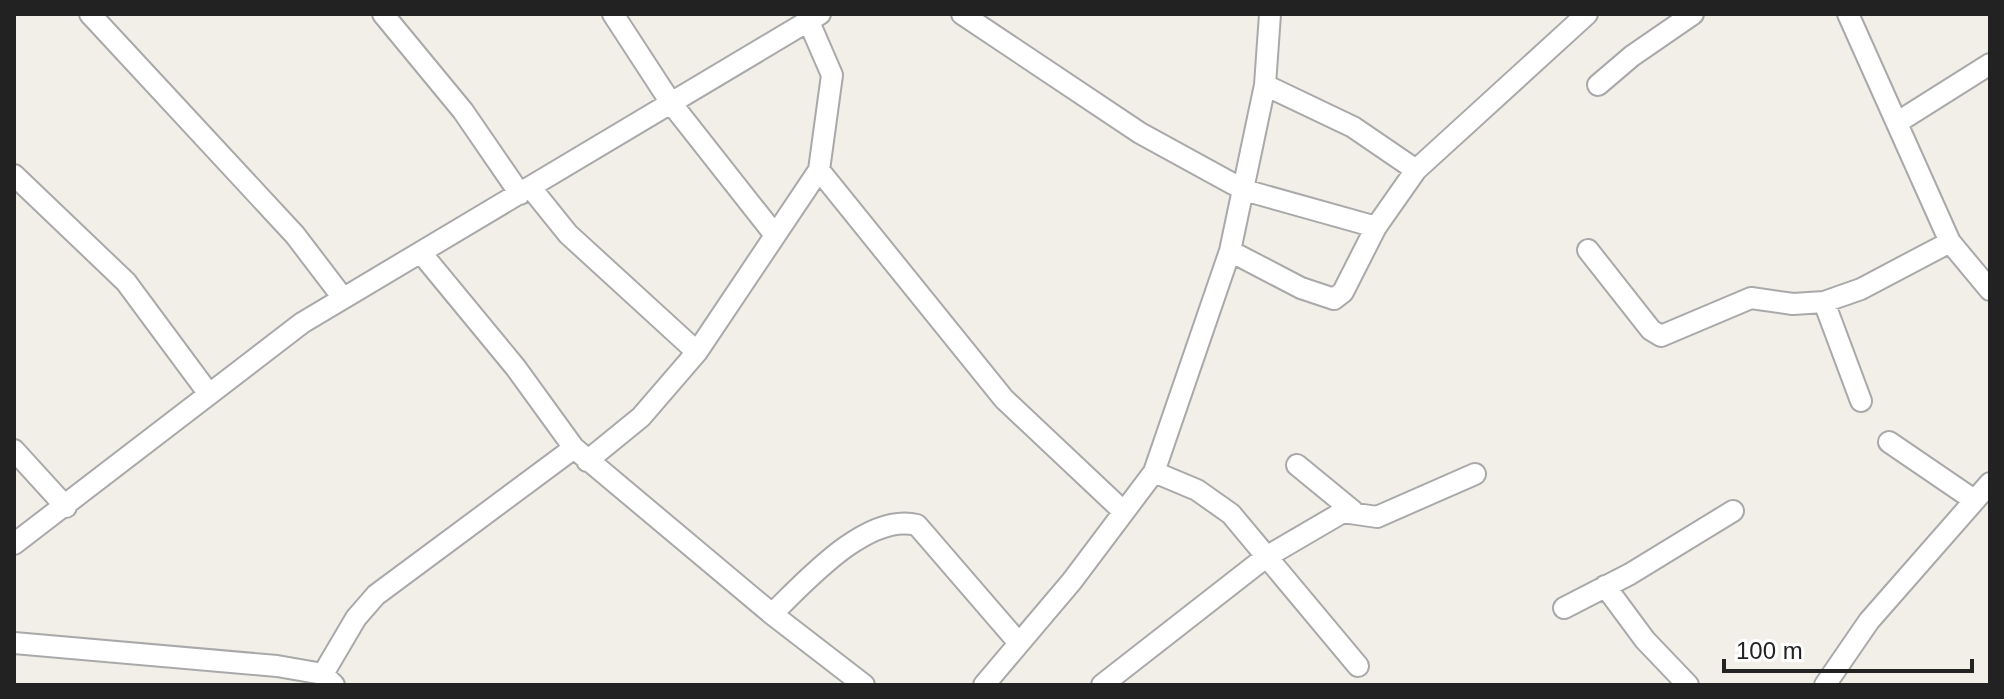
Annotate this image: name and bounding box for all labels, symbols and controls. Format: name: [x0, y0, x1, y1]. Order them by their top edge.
scale bar: [1724, 623, 1972, 673]
text: 100 m: [1736, 637, 1803, 664]

